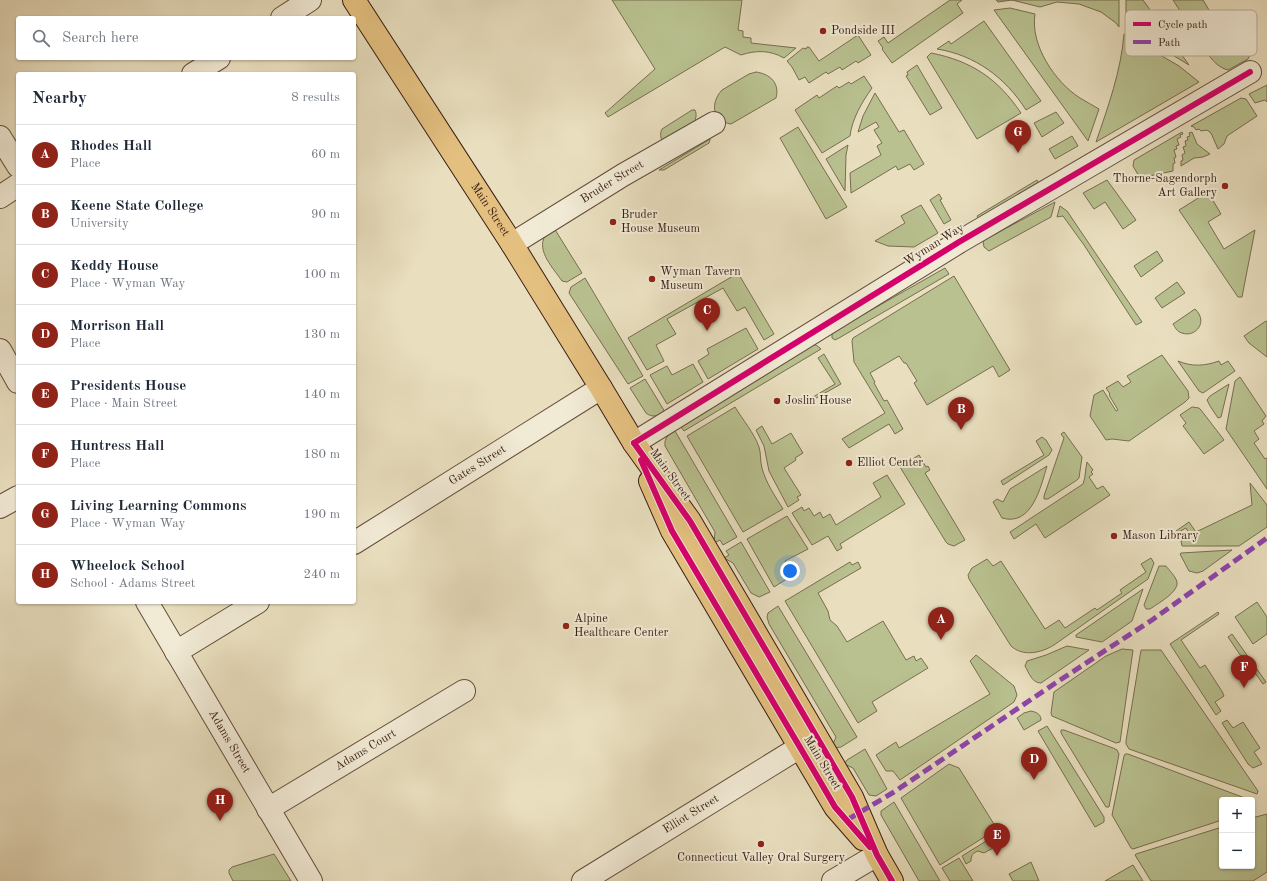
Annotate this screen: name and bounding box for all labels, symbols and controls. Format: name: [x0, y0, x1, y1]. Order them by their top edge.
legend: [1125, 10, 1257, 56]
search box: [16, 16, 356, 60]
text: Cycle path: [1158, 20, 1208, 31]
place label: Pondside III: [831, 25, 895, 37]
marker: Pondside III: [818, 26, 828, 36]
icon: search: [30, 27, 52, 49]
text: Search here: [62, 31, 139, 46]
text: Path: [1158, 38, 1180, 49]
text: Nearby: [32, 90, 87, 107]
text: 8 results: [291, 91, 340, 104]
pin: G: [1005, 120, 1031, 153]
text: Rhodes Hall: [70, 139, 152, 154]
text: A: [40, 148, 50, 161]
text: 60 m: [311, 148, 340, 161]
text: Place: [70, 157, 100, 170]
street label: Bruder Street: [579, 158, 646, 206]
place label: Thorne-Sagendorph Art Gallery: [1113, 173, 1218, 199]
street label: Main Street: [468, 181, 511, 239]
marker: Thorne-Sagendorph Art Gallery: [1220, 181, 1230, 191]
text: Keene State College: [70, 199, 204, 214]
text: B: [40, 208, 50, 221]
text: 90 m: [311, 208, 340, 221]
place label: Bruder House Museum: [621, 209, 701, 235]
text: University: [70, 217, 129, 230]
marker: Bruder House Museum: [608, 217, 618, 227]
street label: Wyman Way: [902, 221, 967, 268]
text: Keddy House: [70, 259, 159, 274]
place label: Wyman Tavern Museum: [660, 266, 741, 292]
text: C: [41, 268, 49, 281]
text: 100 m: [303, 268, 340, 281]
marker: Wyman Tavern Museum: [647, 274, 657, 284]
text: Place · Wyman Way: [70, 277, 185, 290]
pin: C: [694, 298, 720, 331]
text: Morrison Hall: [70, 319, 164, 334]
text: D: [40, 328, 50, 341]
text: 130 m: [303, 328, 340, 341]
text: Place: [70, 337, 100, 350]
text: Presidents House: [70, 379, 186, 394]
text: E: [41, 388, 49, 401]
text: 140 m: [303, 388, 340, 401]
place label: Joslin House: [785, 395, 852, 407]
marker: Joslin House: [772, 396, 782, 406]
text: Place · Main Street: [70, 397, 177, 410]
pin: B: [948, 397, 974, 430]
text: Huntress Hall: [70, 439, 164, 454]
street label: Gates Street: [447, 443, 508, 488]
street label: Main Street: [647, 447, 693, 503]
text: F: [41, 448, 49, 461]
text: 180 m: [303, 448, 340, 461]
text: Place: [70, 457, 100, 470]
place label: Elliot Center: [857, 457, 923, 469]
marker: Elliot Center: [844, 458, 854, 468]
text: Living Learning Commons: [70, 499, 246, 514]
text: G: [40, 508, 50, 521]
text: 190 m: [303, 508, 340, 521]
text: Place · Wyman Way: [70, 517, 185, 530]
place label: Mason Library: [1122, 530, 1199, 542]
marker: Mason Library: [1109, 531, 1119, 541]
text: Wheelock School: [70, 559, 185, 574]
your location: [780, 561, 800, 581]
text: H: [40, 568, 50, 581]
text: 240 m: [303, 568, 340, 581]
text: School · Adams Street: [70, 577, 195, 590]
pin: A: [928, 607, 954, 640]
place label: Alpine Healthcare Center: [574, 613, 669, 639]
marker: Alpine Healthcare Center: [561, 621, 571, 631]
pin: F: [1231, 655, 1257, 688]
street label: Adams Street: [206, 708, 252, 775]
street label: Adams Court: [333, 727, 398, 773]
street label: Main Street: [801, 734, 843, 792]
pin: D: [1021, 747, 1047, 780]
pin: H: [207, 788, 233, 821]
street label: Elliot Street: [661, 793, 721, 836]
map controls: [1219, 797, 1255, 869]
button: +: [1219, 797, 1255, 833]
pin: E: [984, 823, 1010, 856]
button: −: [1219, 833, 1255, 869]
marker: Connecticut Valley Oral Surgery: [756, 839, 766, 849]
place label: Connecticut Valley Oral Surgery: [677, 852, 846, 864]

